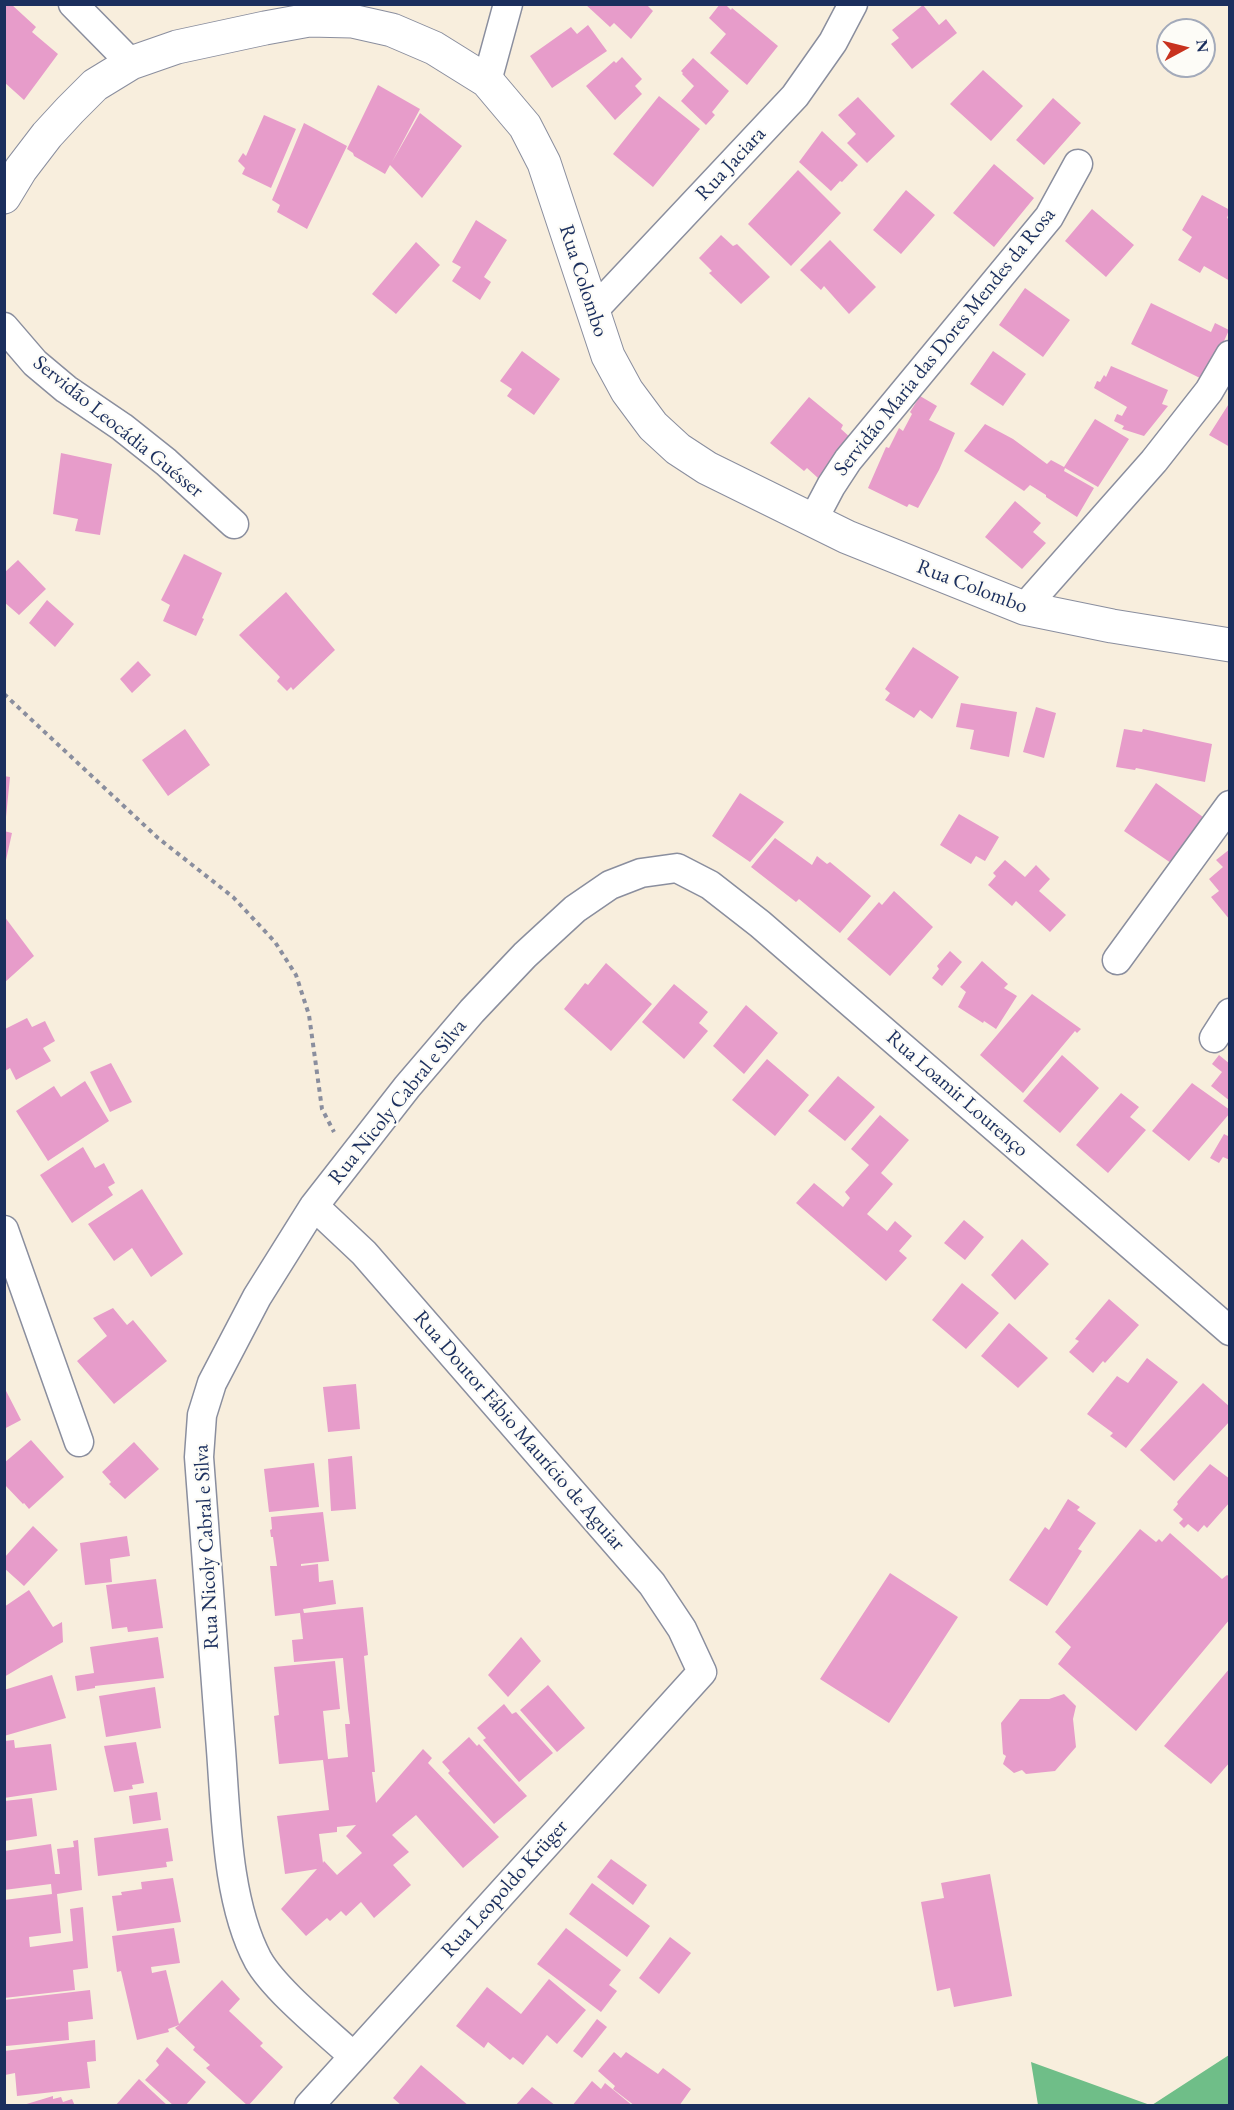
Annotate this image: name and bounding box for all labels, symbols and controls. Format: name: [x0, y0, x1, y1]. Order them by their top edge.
north arrow: [1156, 18, 1216, 78]
text: N: [1191, 38, 1214, 54]
street label: Rua Jaciara: [691, 122, 771, 206]
street label: Servidão Maria das Dores Mendes da Rosa: [829, 203, 1061, 481]
street label: Rua Colombo: [553, 222, 613, 340]
street label: Servidão Leocádia Guésser: [28, 351, 208, 503]
street label: Rua Colombo: [913, 554, 1031, 620]
street label: Rua Nicoly Cabral e Silva: [324, 1014, 472, 1190]
street label: Rua Loamir Lourenço: [881, 1025, 1033, 1163]
street label: Rua Doutor Fábio Maurício de Aguiar: [408, 1306, 630, 1556]
street label: Rua Nicoly Cabral e Silva: [189, 1444, 225, 1650]
street label: Rua Leopoldo Krüger: [436, 1815, 574, 1963]

